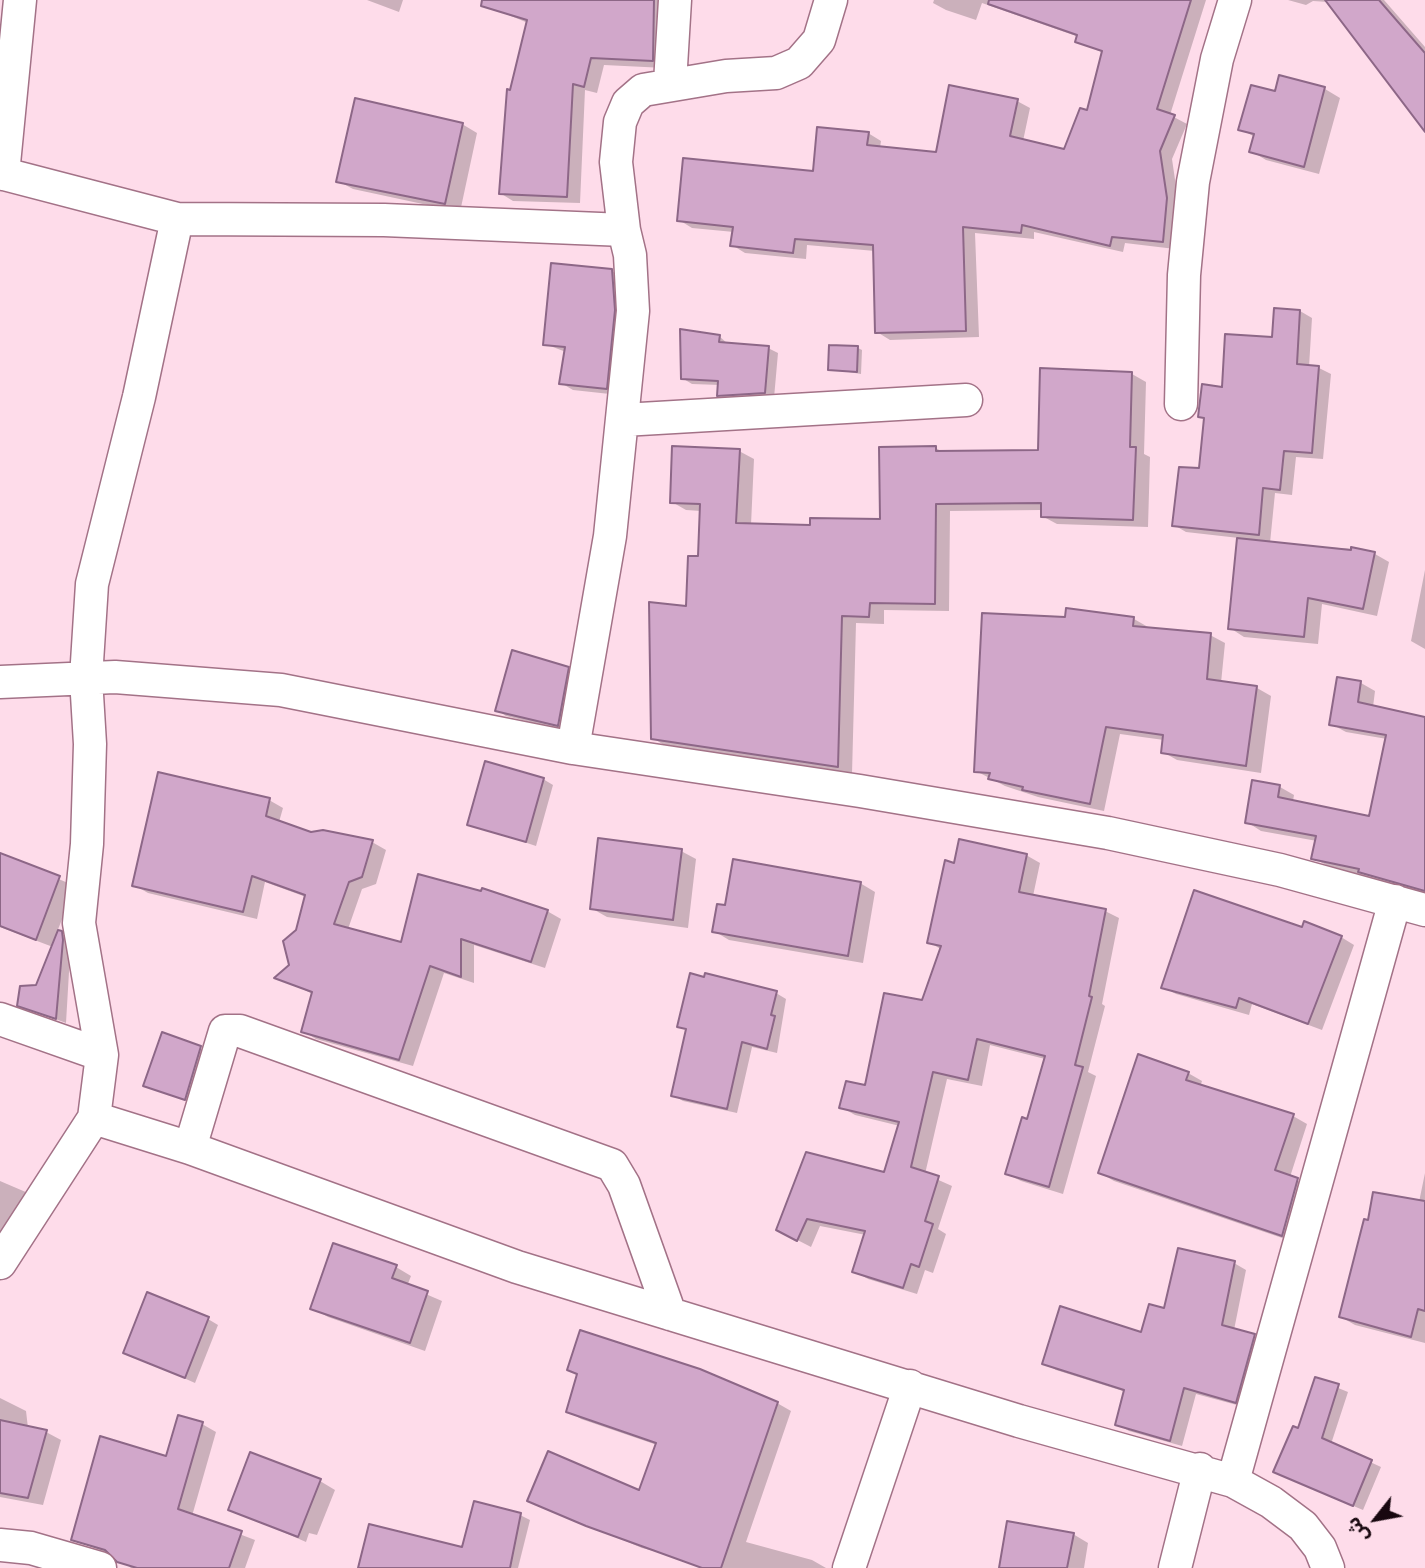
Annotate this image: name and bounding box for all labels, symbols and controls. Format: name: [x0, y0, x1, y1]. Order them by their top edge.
north arrow: [1341, 1484, 1411, 1554]
text: ش: [1341, 1513, 1374, 1547]

